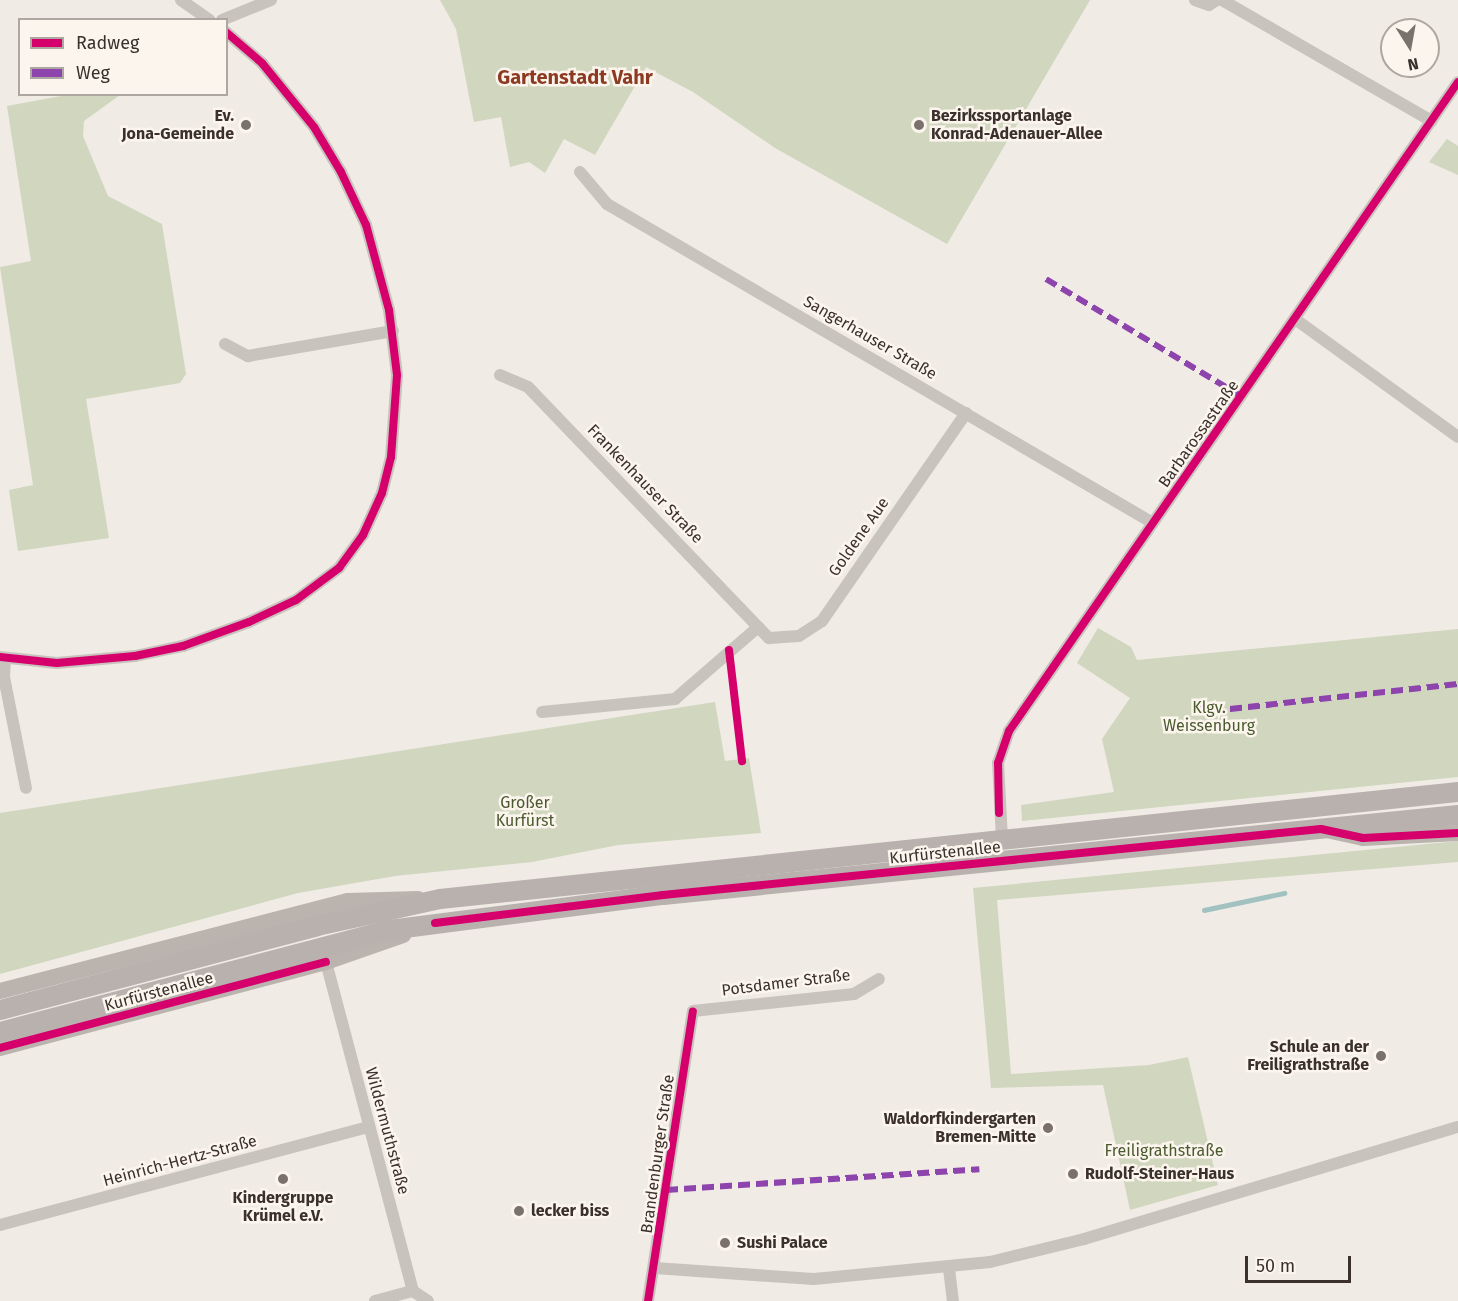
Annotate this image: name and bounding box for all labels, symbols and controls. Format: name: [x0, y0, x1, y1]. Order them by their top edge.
legend: [18, 18, 228, 96]
north arrow: [1380, 18, 1440, 78]
text: Radweg: [76, 32, 139, 54]
text: N: [1406, 54, 1420, 75]
text: Weg: [76, 62, 110, 84]
district label: Gartenstadt Vahr: [497, 65, 653, 89]
place label: Ev. Jona-Gemeinde: [122, 106, 234, 144]
place label: Bezirkssportanlage Konrad-Adenauer-Allee: [931, 106, 1103, 144]
marker: Ev. Jona-Gemeinde: [239, 118, 253, 132]
marker: Bezirkssportanlage Konrad-Adenauer-Allee: [912, 118, 926, 132]
street label: Sangerhauser Straße: [800, 292, 940, 384]
street label: Barbarossastraße: [1155, 377, 1243, 491]
street label: Frankenhauser Straße: [583, 420, 707, 548]
street label: Goldene Aue: [825, 494, 893, 580]
park label: Klgv. Weissenburg: [1163, 698, 1255, 736]
park label: Großer Kurfürst: [496, 793, 554, 831]
street label: Kurfürstenallee: [888, 838, 1002, 868]
street label: Potsdamer Straße: [721, 966, 851, 1000]
street label: Kurfürstenallee: [103, 968, 215, 1016]
place label: Schule an der Freiligrathstraße: [1247, 1037, 1369, 1075]
marker: Schule an der Freiligrathstraße: [1374, 1049, 1388, 1063]
street label: Wildermuthstraße: [361, 1065, 413, 1197]
street label: Brandenburger Straße: [637, 1073, 679, 1235]
place label: Waldorfkindergarten Bremen-Mitte: [884, 1109, 1036, 1147]
marker: Waldorfkindergarten Bremen-Mitte: [1041, 1121, 1055, 1135]
street label: Heinrich-Hertz-Straße: [101, 1131, 259, 1191]
park label: Freiligrathstraße: [1105, 1141, 1223, 1161]
place label: Rudolf-Steiner-Haus: [1085, 1164, 1234, 1184]
marker: Rudolf-Steiner-Haus: [1066, 1167, 1080, 1181]
marker: Kindergruppe Krümel e.V.: [276, 1172, 290, 1186]
place label: Kindergruppe Krümel e.V.: [233, 1188, 333, 1226]
place label: lecker biss: [531, 1201, 609, 1221]
marker: lecker biss: [512, 1204, 526, 1218]
place label: Sushi Palace: [737, 1233, 828, 1253]
marker: Sushi Palace: [718, 1236, 732, 1250]
scale bar: [1248, 1244, 1354, 1282]
text: 50 m: [1256, 1255, 1295, 1277]

